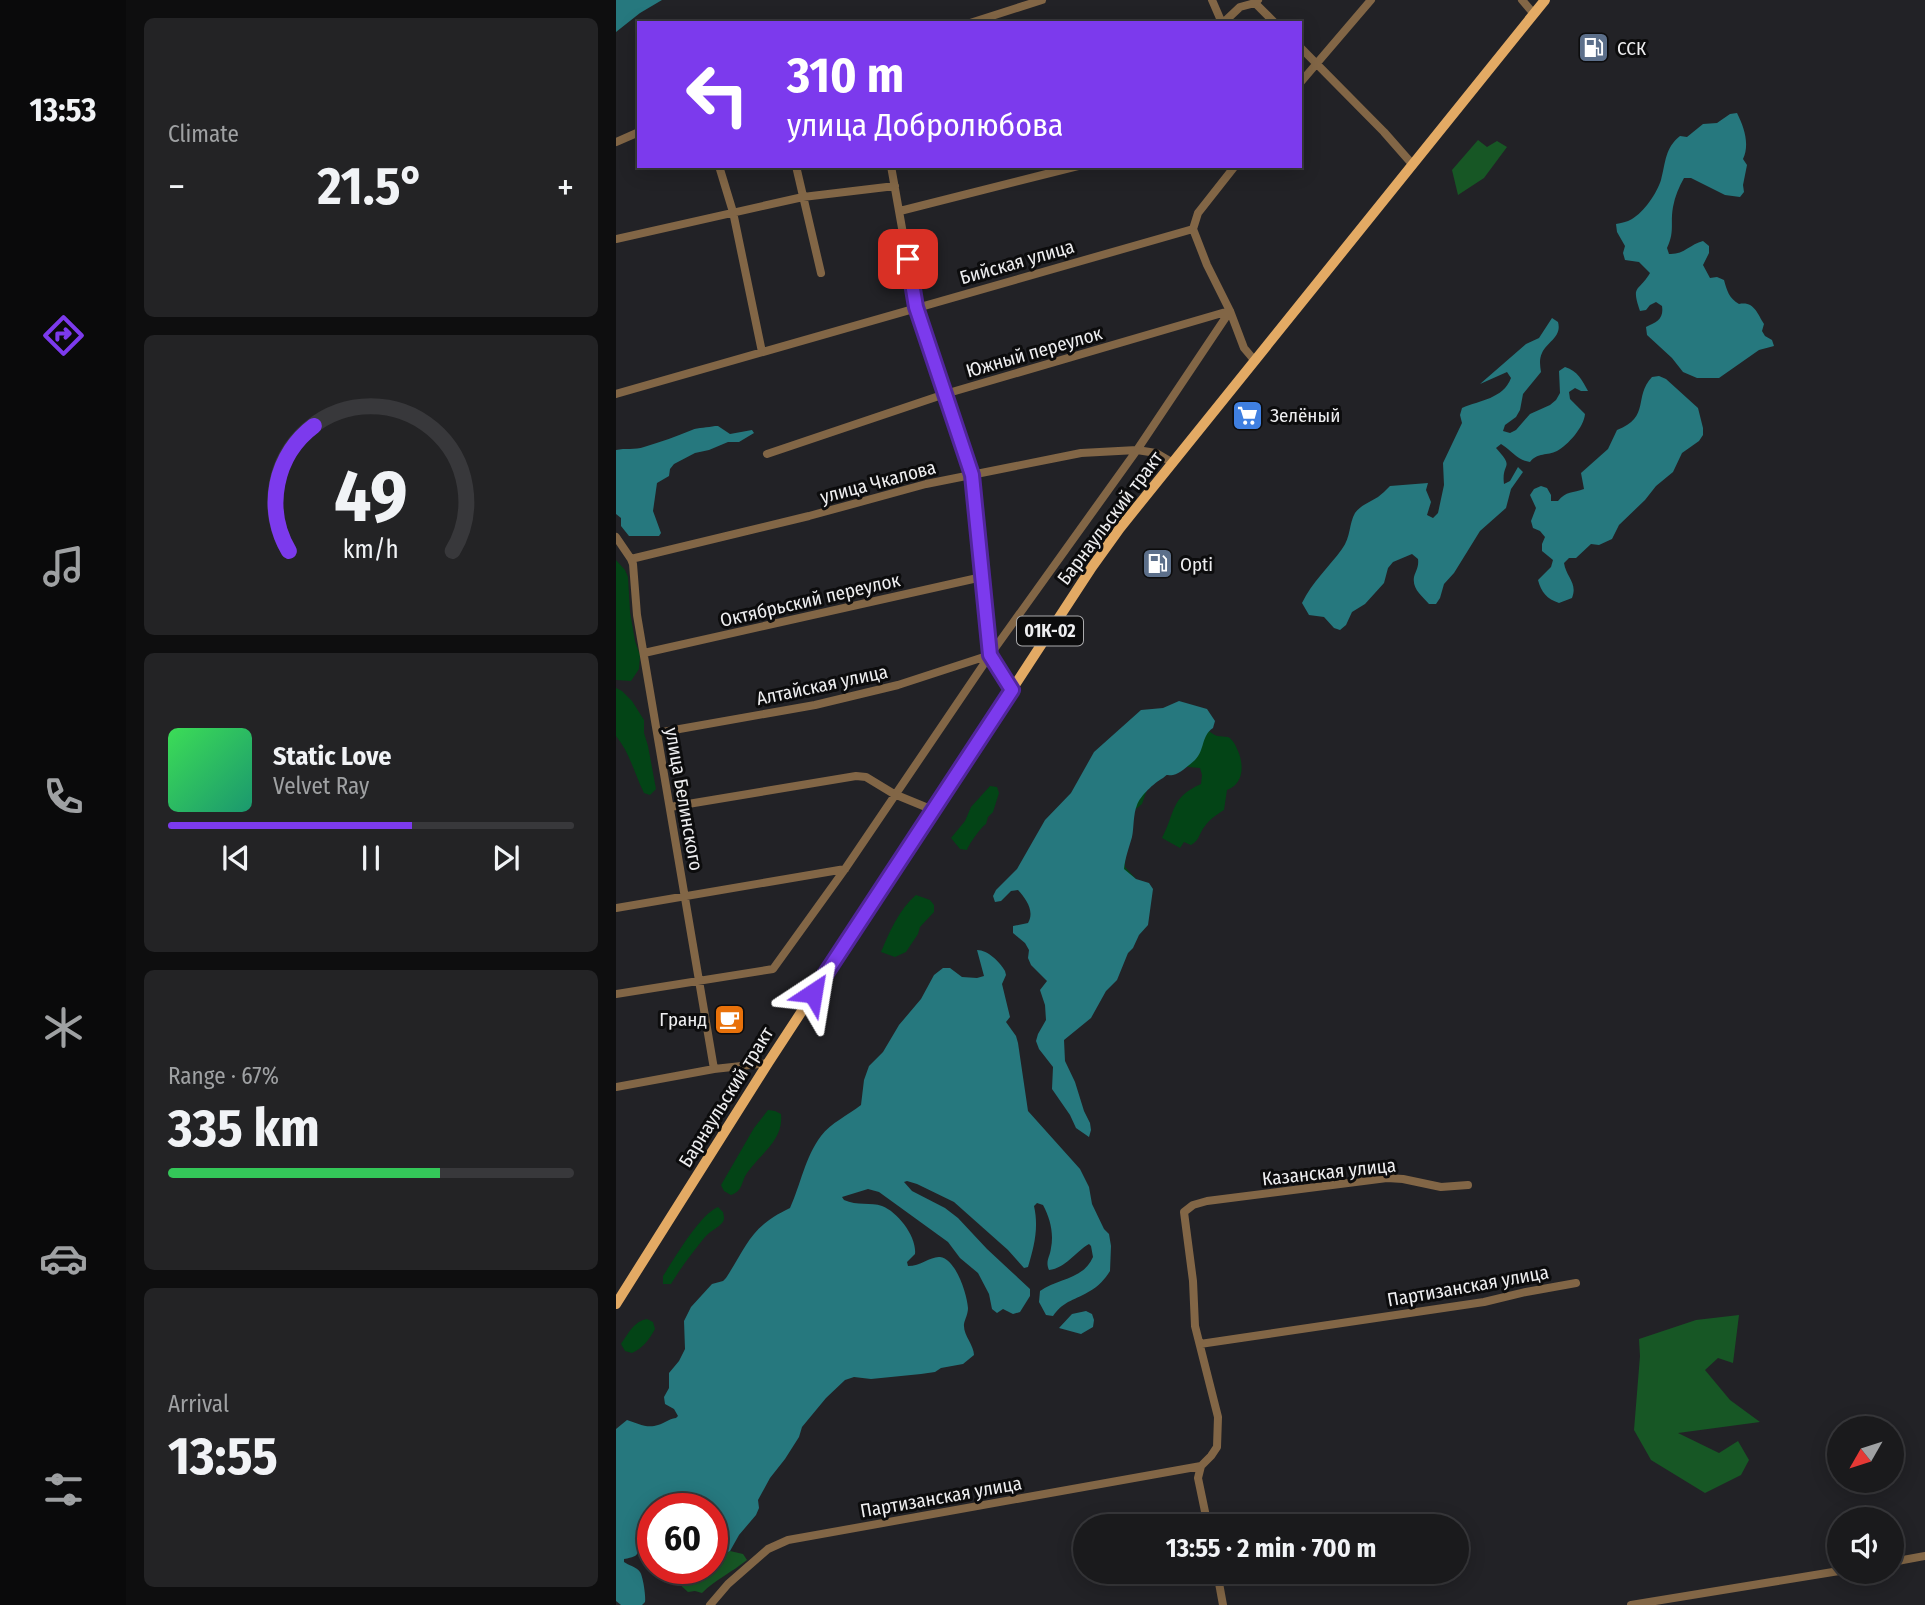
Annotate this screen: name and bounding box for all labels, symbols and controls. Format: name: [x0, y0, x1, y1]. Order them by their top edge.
fuel station icon: ССК: [1577, 31, 1611, 65]
place label: ССК: [1617, 37, 1646, 60]
text: 310 m: [787, 46, 904, 105]
icon: left: [672, 49, 763, 140]
text: 13:53: [30, 91, 96, 129]
text: улица Добролюбова: [787, 106, 1063, 144]
text: Climate: [168, 120, 239, 148]
text: 21.5°: [317, 155, 424, 218]
text: −: [168, 164, 185, 210]
text: +: [557, 164, 574, 210]
pin: [878, 229, 938, 289]
street label: Бийская улица: [957, 235, 1077, 289]
icon: arrive: [889, 240, 927, 278]
icon: directions: [39, 311, 88, 360]
street label: Южный переулок: [963, 322, 1105, 382]
supermarket icon: Зелёный: [1230, 398, 1264, 432]
place label: Зелёный: [1270, 404, 1340, 427]
street label: Барнаульский тракт: [1052, 447, 1168, 589]
text: 49: [334, 454, 408, 541]
street label: улица Чкалова: [818, 456, 938, 508]
text: km/h: [343, 535, 399, 565]
icon: music: [39, 542, 88, 591]
fuel station icon: Opti: [1140, 547, 1174, 581]
place label: Opti: [1180, 553, 1213, 576]
street label: Октябрьский переулок: [718, 568, 902, 632]
road number: 01К-02: [1017, 616, 1083, 646]
street label: Алтайская улица: [754, 660, 890, 710]
street label: улица Белинского: [660, 726, 708, 872]
text: Static Love: [273, 741, 391, 772]
icon: phone: [39, 772, 88, 821]
text: Velvet Ray: [273, 772, 369, 800]
icon: previous: [217, 839, 255, 877]
icon: pause: [352, 839, 390, 877]
icon: next: [487, 839, 525, 877]
position arrow: [776, 956, 850, 1030]
cafe icon: Гранд: [713, 1002, 747, 1036]
icon: climate: [39, 1003, 88, 1052]
place label: Гранд: [659, 1008, 707, 1031]
street label: Барнаульский тракт: [674, 1022, 779, 1171]
text: Range · 67%: [168, 1062, 279, 1090]
text: 335 km: [168, 1097, 320, 1160]
street label: Казанская улица: [1261, 1154, 1397, 1190]
icon: car: [39, 1234, 88, 1283]
street label: Партизанская улица: [1385, 1260, 1551, 1312]
text: Arrival: [168, 1390, 229, 1418]
north arrow: [1827, 1416, 1904, 1493]
map controls: [1827, 1416, 1904, 1584]
text: 13:55: [168, 1425, 278, 1488]
icon: filters: [39, 1465, 88, 1514]
street label: Партизанская улица: [858, 1471, 1024, 1523]
speed limit sign: 60: [637, 1493, 728, 1584]
button: sound: [1827, 1507, 1904, 1584]
text: 13:55 · 2 min · 700 m: [1166, 1533, 1376, 1564]

